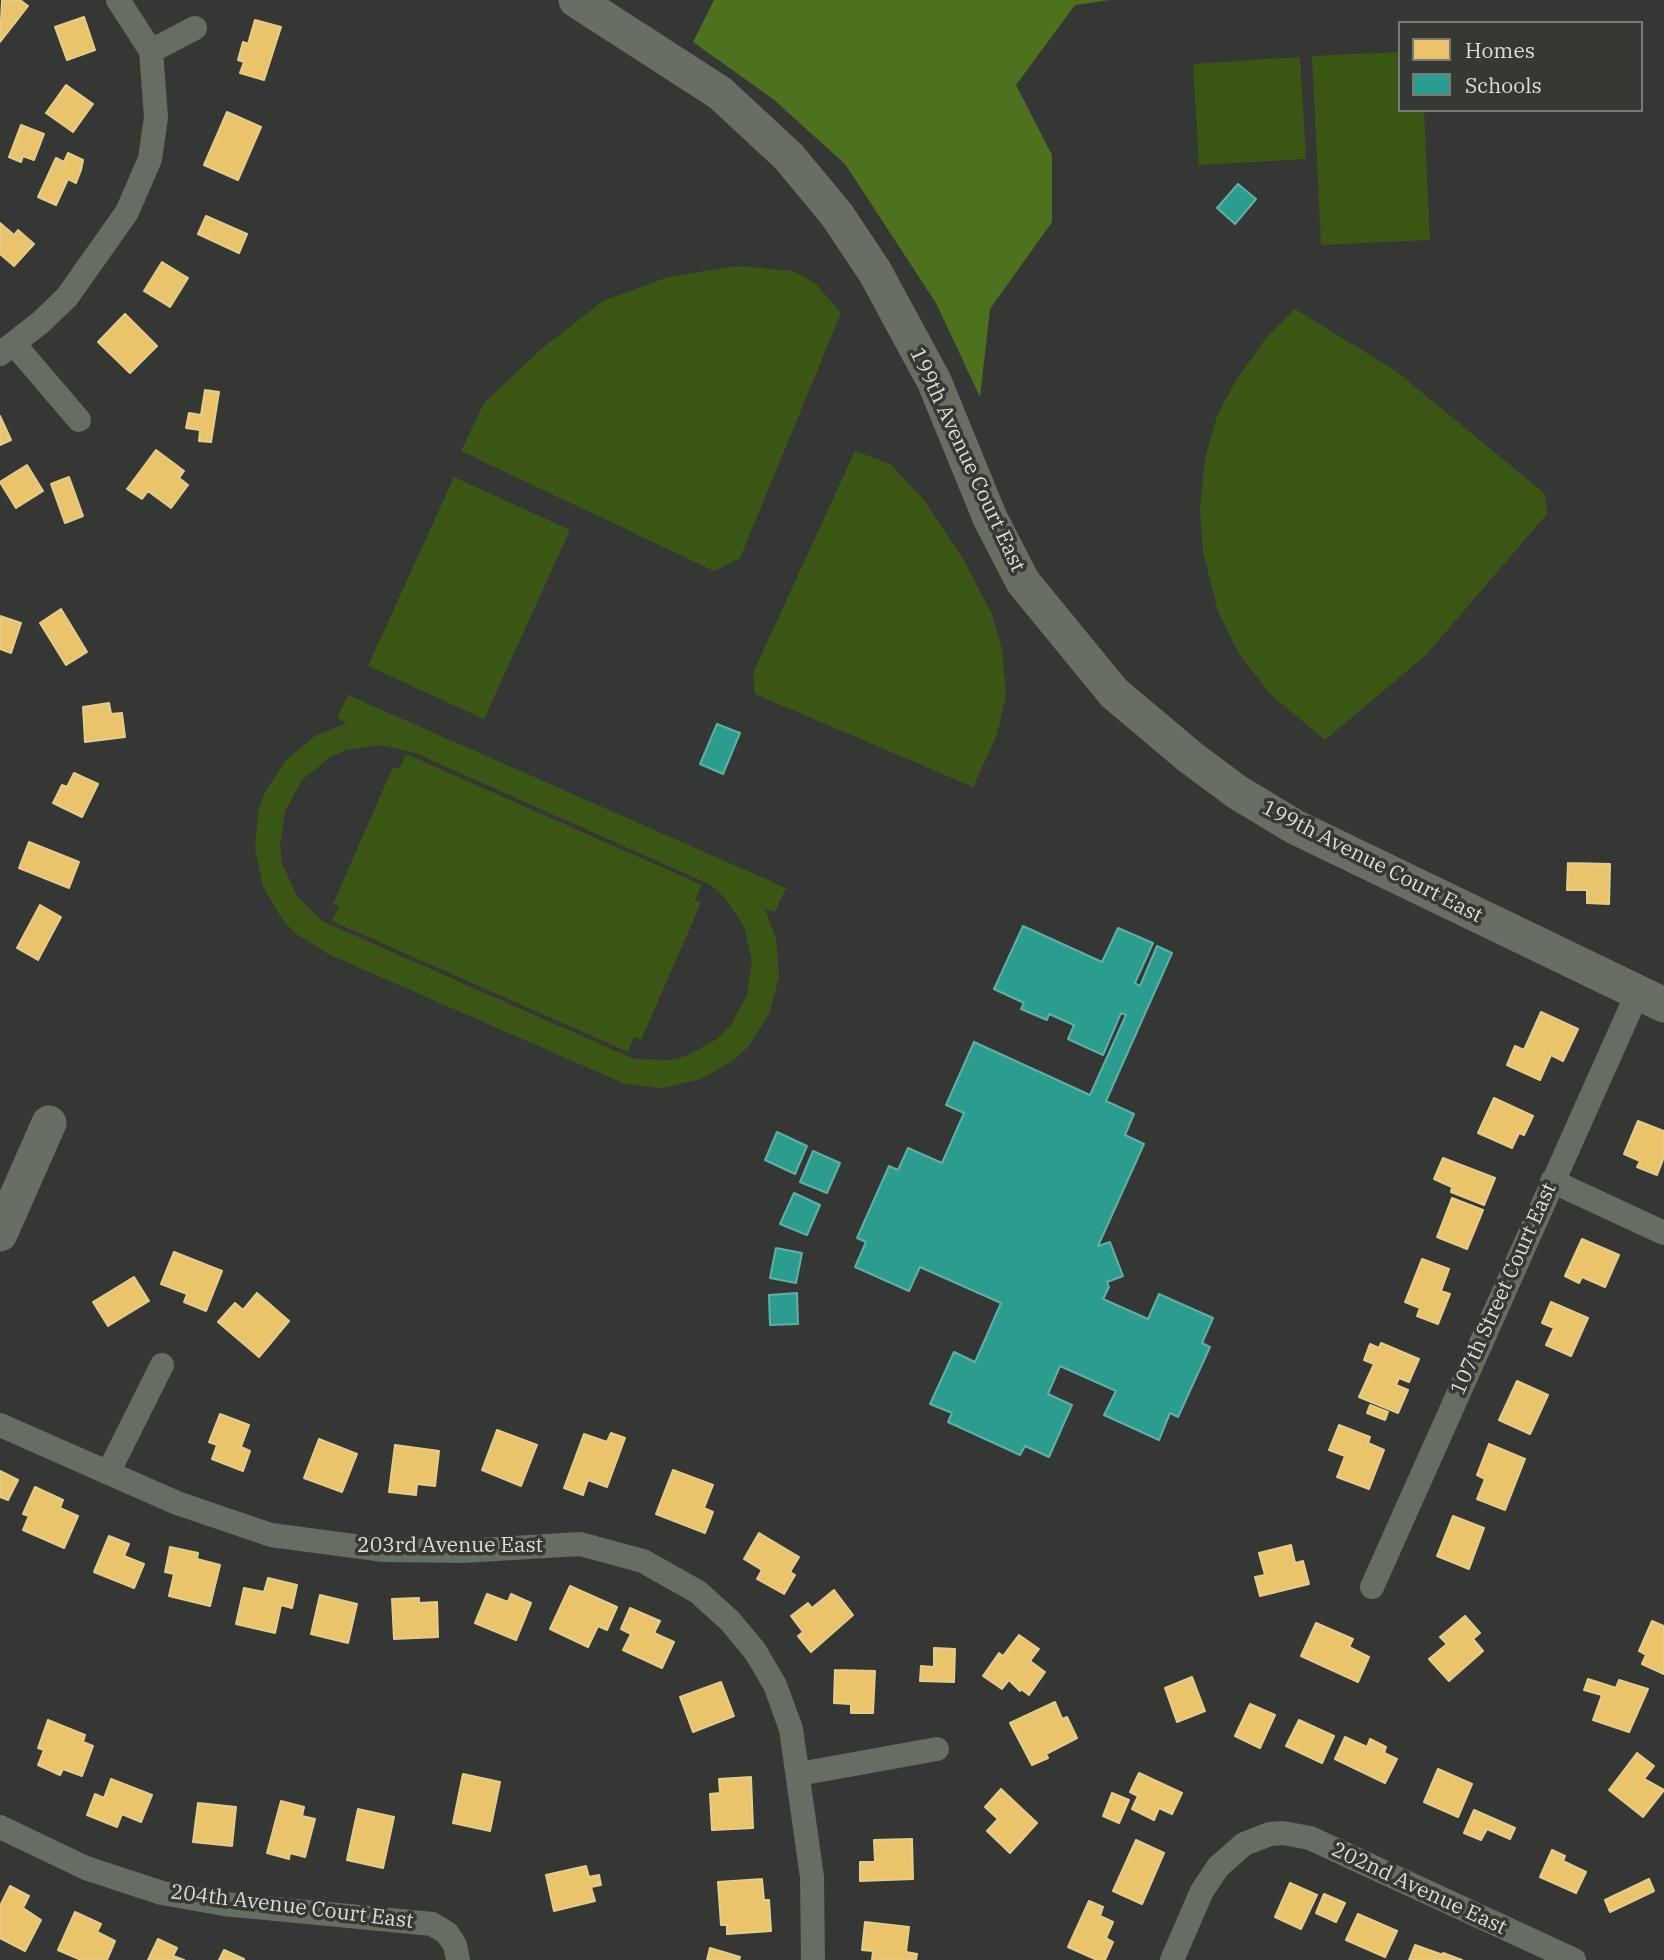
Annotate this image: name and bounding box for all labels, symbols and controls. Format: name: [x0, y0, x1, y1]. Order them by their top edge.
legend: [1398, 21, 1643, 112]
text: Homes: [1465, 36, 1535, 64]
text: Schools: [1465, 71, 1542, 99]
street label: 199th Avenue Court East: [904, 344, 1030, 576]
street label: 199th Avenue Court East: [1257, 795, 1487, 929]
street label: 107th Street Court East: [1446, 1179, 1562, 1399]
street label: 203rd Avenue East: [357, 1533, 543, 1559]
street label: 202nd Avenue East: [1328, 1837, 1510, 1941]
street label: 204th Avenue Court East: [169, 1880, 415, 1934]

